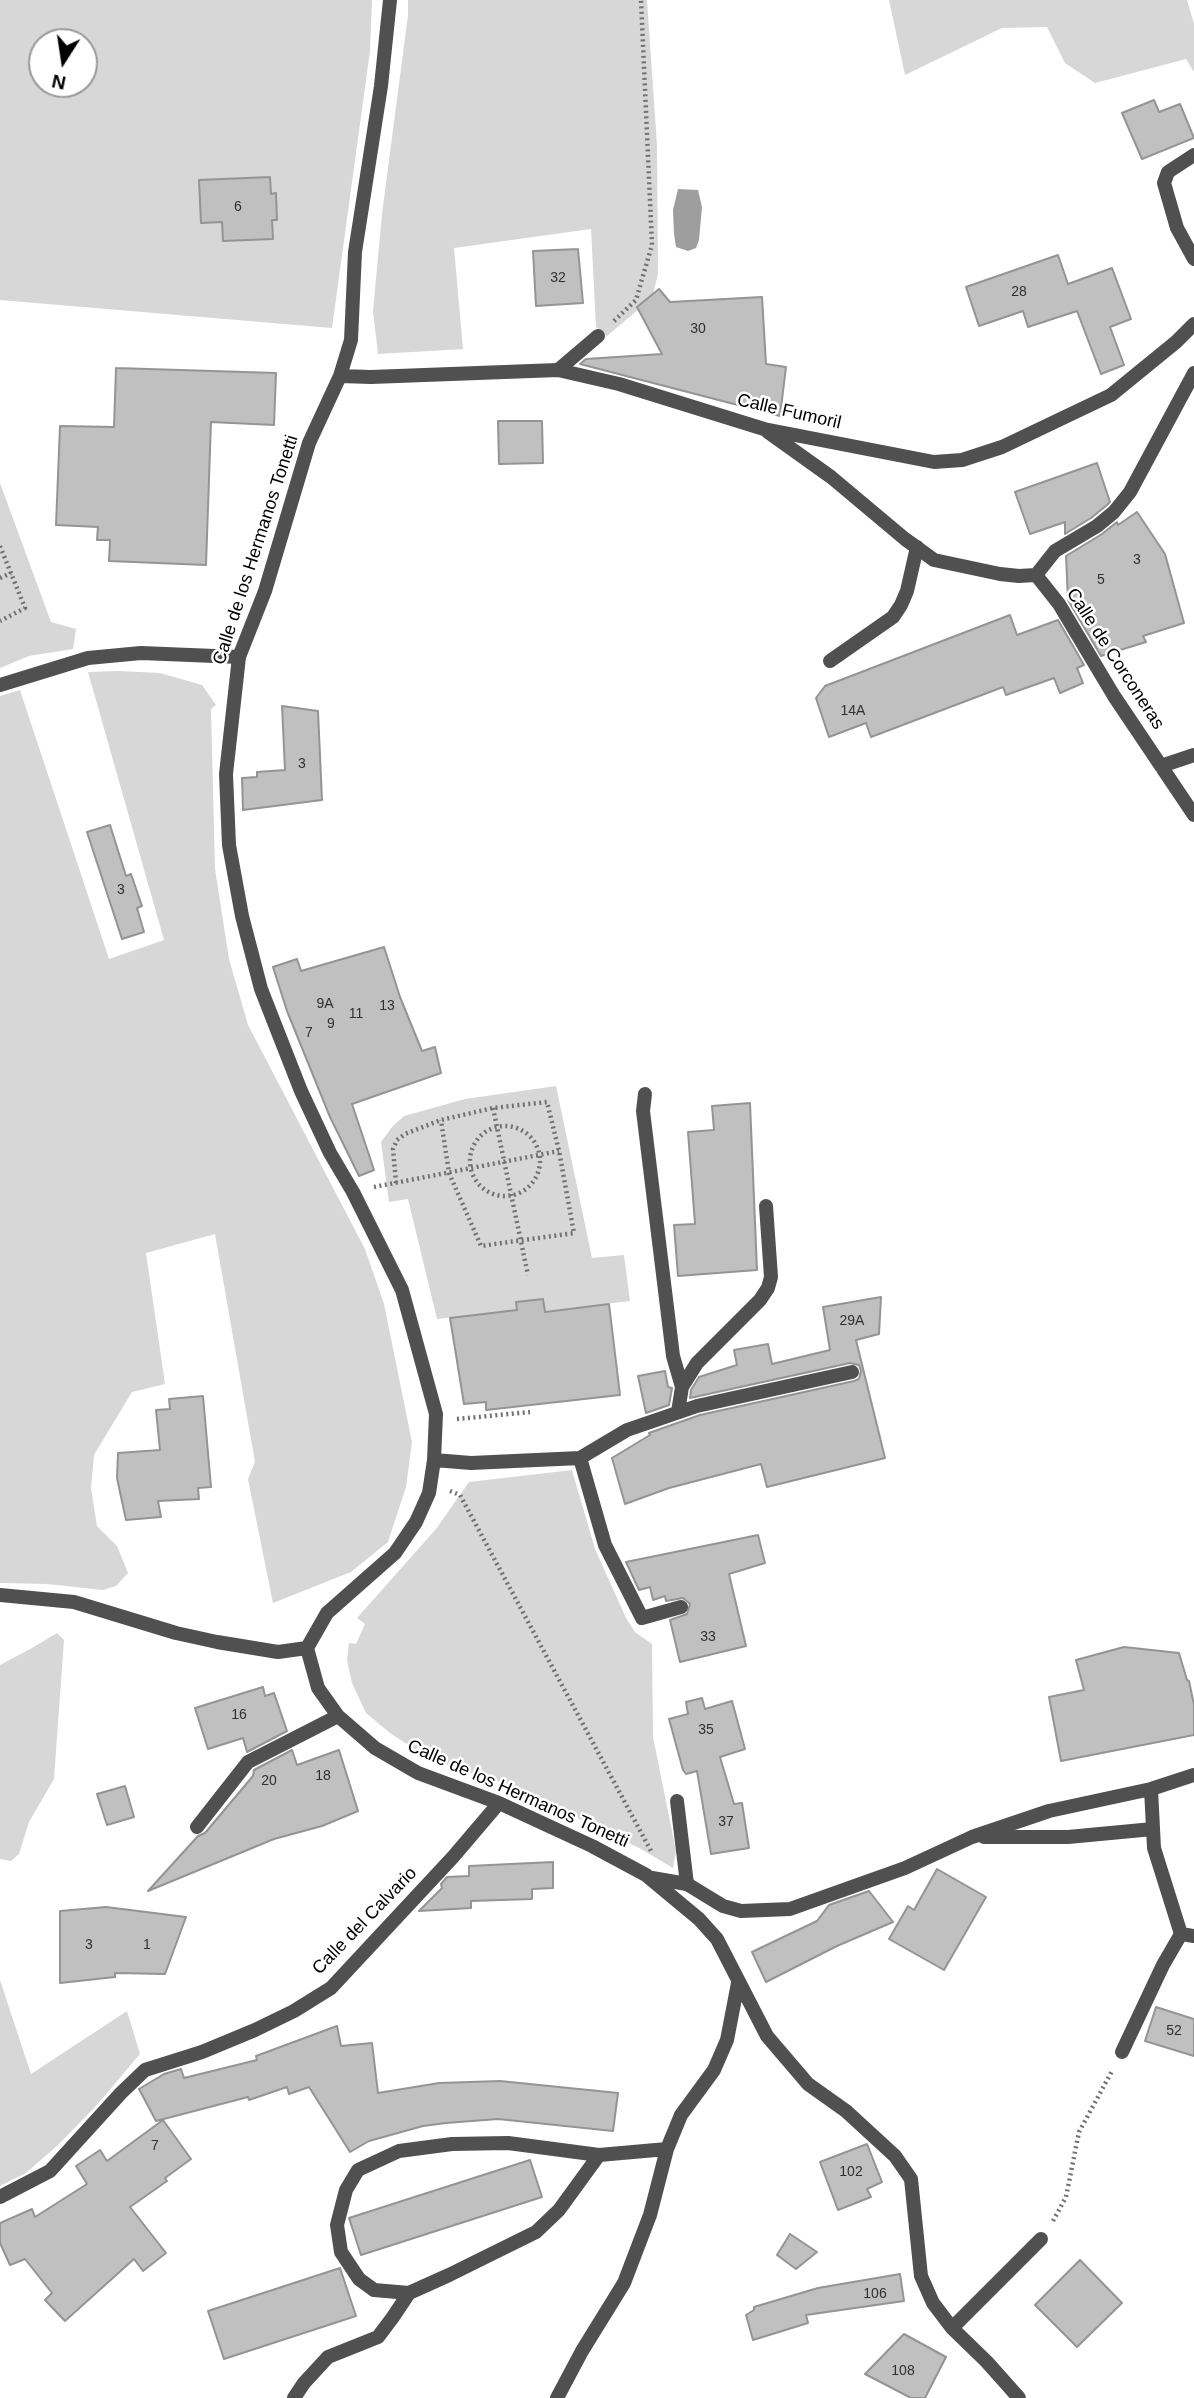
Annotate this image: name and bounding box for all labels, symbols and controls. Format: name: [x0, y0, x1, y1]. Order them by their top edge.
north arrow: [28, 28, 98, 98]
text: N: [50, 70, 68, 94]
house number: 6: [234, 199, 242, 215]
house number: 32: [550, 270, 566, 286]
house number: 28: [1011, 284, 1027, 300]
house number: 30: [690, 321, 706, 337]
street label: Calle Fumoril: [735, 390, 843, 434]
street label: Calle de los Hermanos Tonetti: [209, 432, 303, 668]
house number: 3: [1133, 552, 1141, 568]
house number: 5: [1097, 572, 1105, 588]
street label: Calle de Corconeras: [1061, 584, 1169, 734]
house number: 14A: [841, 703, 865, 719]
house number: 3: [298, 756, 306, 772]
house number: 3: [117, 882, 125, 898]
house number: 9A: [316, 996, 334, 1012]
house number: 13: [379, 998, 395, 1014]
house number: 11: [349, 1006, 363, 1022]
house number: 9: [327, 1016, 335, 1032]
house number: 7: [305, 1025, 313, 1041]
house number: 29A: [840, 1313, 864, 1329]
house number: 33: [700, 1629, 716, 1645]
house number: 16: [231, 1707, 247, 1723]
house number: 35: [698, 1722, 714, 1738]
street label: Calle de los Hermanos Tonetti: [404, 1735, 632, 1853]
house number: 18: [315, 1768, 331, 1784]
house number: 20: [261, 1773, 277, 1789]
house number: 37: [718, 1814, 734, 1830]
street label: Calle del Calvario: [308, 1863, 422, 1979]
house number: 3: [85, 1937, 93, 1953]
house number: 1: [143, 1937, 151, 1953]
house number: 52: [1166, 2023, 1182, 2039]
house number: 7: [151, 2138, 159, 2154]
house number: 102: [839, 2164, 863, 2180]
house number: 106: [863, 2286, 887, 2302]
house number: 108: [891, 2363, 915, 2379]

